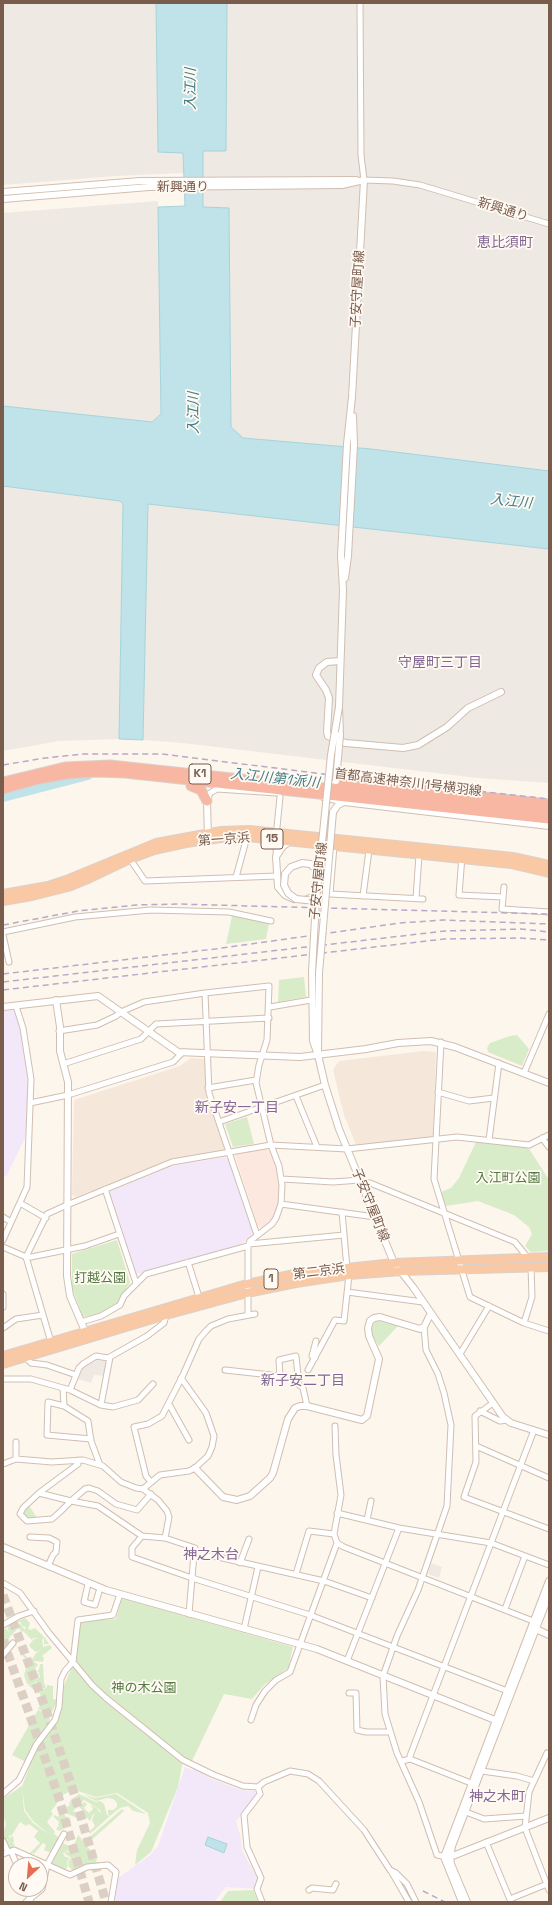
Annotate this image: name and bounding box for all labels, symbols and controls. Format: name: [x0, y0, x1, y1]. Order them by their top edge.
water label: 入江川: [183, 68, 199, 110]
street label: 新興通り: [157, 179, 209, 195]
street label: 新興通り: [476, 195, 530, 225]
district label: 恵比須町: [477, 235, 533, 251]
street label: 子安守屋町線: [348, 250, 368, 328]
water label: 入江川: [186, 392, 202, 434]
water label: 入江川: [489, 491, 533, 513]
district label: 守屋町三丁目: [398, 655, 482, 671]
road number: K1: [189, 764, 211, 784]
water label: 入江川第1派川: [229, 766, 321, 792]
street label: 首都高速神奈川1号横羽線: [333, 766, 483, 800]
road number: 15: [261, 829, 283, 849]
street label: 第一京浜: [198, 830, 250, 850]
street label: 子安守屋町線: [307, 841, 331, 921]
district label: 新子安一丁目: [195, 1100, 279, 1116]
street label: 子安守屋町線: [348, 1166, 392, 1244]
park label: 入江町公園: [476, 1170, 540, 1186]
street label: 第二京浜: [292, 1261, 346, 1283]
road number: 1: [264, 1269, 278, 1289]
park label: 打越公園: [74, 1270, 126, 1286]
district label: 新子安二丁目: [261, 1373, 345, 1389]
district label: 神之木台: [183, 1547, 239, 1563]
park label: 神の木公園: [112, 1680, 176, 1696]
district label: 神之木町: [469, 1789, 525, 1805]
north arrow: [8, 1857, 48, 1897]
text: N: [17, 1879, 30, 1895]

